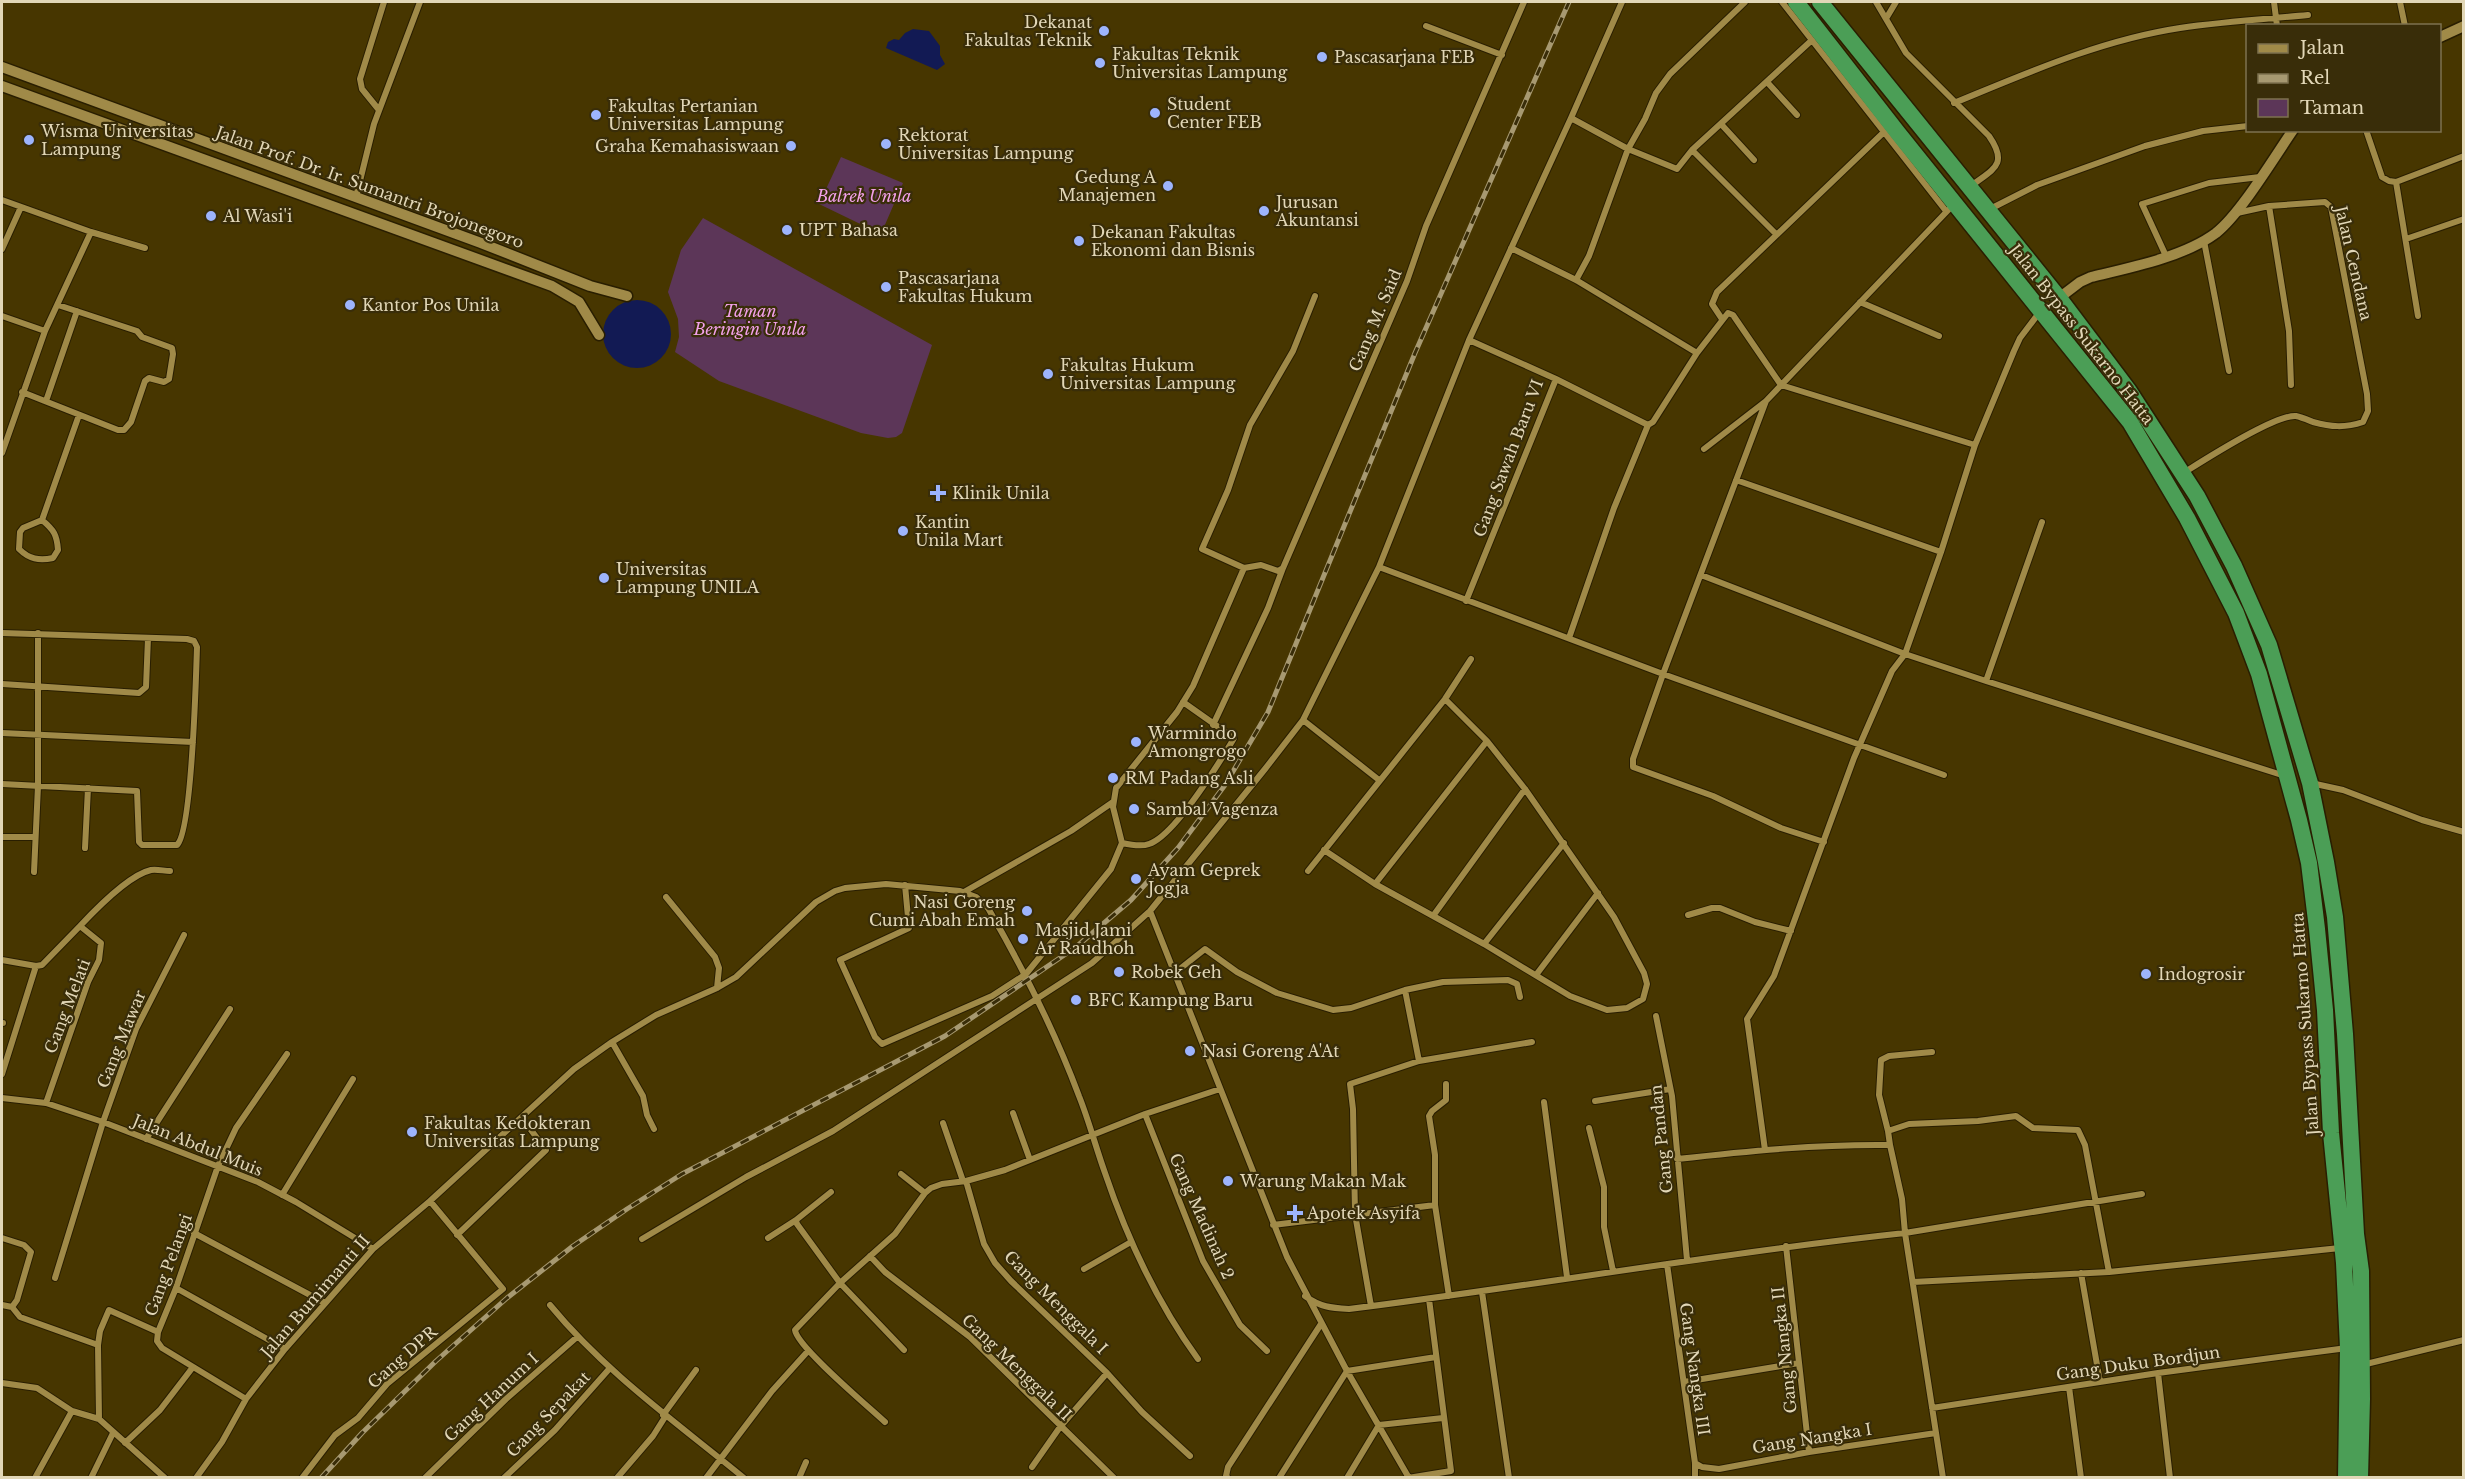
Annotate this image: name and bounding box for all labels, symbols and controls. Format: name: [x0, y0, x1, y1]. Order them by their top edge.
place label: Dekanat Fakultas Teknik: [964, 12, 1092, 50]
marker: Dekanat Fakultas Teknik: [1097, 24, 1111, 38]
legend: [2246, 24, 2441, 132]
text: Jalan: [2298, 37, 2345, 59]
place label: Fakultas Teknik Universitas Lampung: [1112, 44, 1288, 82]
place label: Pascasarjana FEB: [1334, 47, 1475, 67]
marker: Pascasarjana FEB: [1315, 50, 1329, 64]
marker: Fakultas Teknik Universitas Lampung: [1093, 56, 1107, 70]
text: Rel: [2300, 67, 2330, 89]
place label: Student Center FEB: [1167, 94, 1262, 132]
place label: Fakultas Pertanian Universitas Lampung: [608, 96, 784, 134]
text: Taman: [2300, 97, 2364, 119]
marker: Student Center FEB: [1148, 106, 1162, 120]
marker: Fakultas Pertanian Universitas Lampung: [589, 108, 603, 122]
place label: Wisma Universitas Lampung: [40, 121, 194, 159]
street label: Jalan Prof. Dr. Ir. Sumantri Brojonegoro: [211, 121, 527, 252]
place label: Rektorat Universitas Lampung: [898, 125, 1074, 163]
marker: Wisma Universitas Lampung: [22, 133, 36, 147]
place label: Graha Kemahasiswaan: [595, 136, 779, 156]
marker: Rektorat Universitas Lampung: [879, 137, 893, 151]
marker: Graha Kemahasiswaan: [784, 139, 798, 153]
place label: Gedung A Manajemen: [1058, 167, 1157, 205]
marker: Gedung A Manajemen: [1161, 179, 1175, 193]
park label: Balrek Unila: [816, 186, 912, 206]
place label: Jurusan Akuntansi: [1274, 192, 1359, 230]
street label: Jalan Cendana: [2331, 202, 2377, 322]
marker: Jurusan Akuntansi: [1257, 204, 1271, 218]
place label: Al Wasi'i: [222, 206, 293, 226]
marker: Al Wasi'i: [204, 209, 218, 223]
place label: UPT Bahasa: [799, 220, 898, 240]
place label: Dekanan Fakultas Ekonomi dan Bisnis: [1091, 222, 1255, 260]
marker: UPT Bahasa: [780, 223, 794, 237]
marker: Dekanan Fakultas Ekonomi dan Bisnis: [1072, 234, 1086, 248]
street label: Jalan Bypass Sukarno Hatta: [2004, 238, 2159, 428]
street label: Gang M. Said: [1344, 266, 1406, 374]
place label: Pascasarjana Fakultas Hukum: [898, 268, 1033, 306]
marker: Pascasarjana Fakultas Hukum: [879, 280, 893, 294]
place label: Kantor Pos Unila: [362, 295, 499, 315]
marker: Kantor Pos Unila: [343, 298, 357, 312]
park label: Taman Beringin Unila: [693, 301, 806, 339]
place label: Fakultas Hukum Universitas Lampung: [1060, 355, 1236, 393]
marker: Fakultas Hukum Universitas Lampung: [1041, 367, 1055, 381]
street label: Gang Sawah Baru VI: [1469, 376, 1547, 540]
place label: Klinik Unila: [952, 483, 1050, 503]
marker: Klinik Unila: [929, 484, 947, 502]
place label: Kantin Unila Mart: [915, 512, 1003, 550]
marker: Kantin Unila Mart: [896, 524, 910, 538]
place label: Universitas Lampung UNILA: [616, 559, 760, 597]
marker: Universitas Lampung UNILA: [597, 571, 611, 585]
place label: Warmindo Amongrogo: [1147, 723, 1246, 761]
marker: Warmindo Amongrogo: [1129, 735, 1143, 749]
place label: RM Padang Asli: [1125, 768, 1254, 788]
marker: RM Padang Asli: [1106, 771, 1120, 785]
place label: Sambal Vagenza: [1146, 799, 1278, 819]
marker: Sambal Vagenza: [1127, 802, 1141, 816]
place label: Ayam Geprek Jogja: [1146, 860, 1261, 898]
marker: Ayam Geprek Jogja: [1129, 872, 1143, 886]
place label: Nasi Goreng Cumi Abah Emah: [869, 892, 1015, 930]
marker: Nasi Goreng Cumi Abah Emah: [1020, 904, 1034, 918]
street label: Jalan Bypass Sukarno Hatta: [2287, 912, 2323, 1138]
place label: Masjid Jami Ar Raudhoh: [1034, 920, 1135, 958]
marker: Masjid Jami Ar Raudhoh: [1016, 932, 1030, 946]
street label: Gang Melati: [40, 955, 94, 1056]
place label: Robek Geh: [1131, 962, 1222, 982]
place label: Indogrosir: [2158, 964, 2245, 984]
marker: Robek Geh: [1112, 965, 1126, 979]
marker: Indogrosir: [2139, 967, 2153, 981]
street label: Gang Mawar: [92, 987, 150, 1091]
place label: BFC Kampung Baru: [1088, 990, 1253, 1010]
marker: BFC Kampung Baru: [1069, 993, 1083, 1007]
place label: Nasi Goreng A'At: [1202, 1041, 1339, 1061]
marker: Nasi Goreng A'At: [1183, 1044, 1197, 1058]
street label: Gang Pandan: [1645, 1084, 1677, 1194]
street label: Jalan Abdul Muis: [128, 1109, 266, 1180]
place label: Fakultas Kedokteran Universitas Lampung: [424, 1113, 600, 1151]
marker: Fakultas Kedokteran Universitas Lampung: [405, 1125, 419, 1139]
street label: Gang Madinah 2: [1165, 1150, 1239, 1282]
place label: Warung Makan Mak: [1239, 1171, 1407, 1191]
marker: Warung Makan Mak: [1221, 1174, 1235, 1188]
place label: Apotek Asyifa: [1306, 1203, 1420, 1223]
marker: Apotek Asyifa: [1288, 1206, 1302, 1220]
street label: Gang Pelangi: [140, 1211, 196, 1319]
street label: Jalan Bumimanti II: [255, 1230, 374, 1363]
street label: Gang Menggala I: [1000, 1246, 1112, 1358]
street label: Gang Nangka II: [1767, 1286, 1801, 1414]
street label: Gang Nangka III: [1676, 1301, 1714, 1437]
street label: Gang Menggala II: [958, 1309, 1076, 1425]
street label: Gang DPR: [363, 1321, 442, 1393]
street label: Gang Duku Bordjun: [2055, 1342, 2221, 1384]
street label: Gang Hanum I: [440, 1348, 542, 1446]
street label: Gang Sepakat: [502, 1367, 594, 1461]
street label: Gang Nangka I: [1751, 1419, 1873, 1457]

